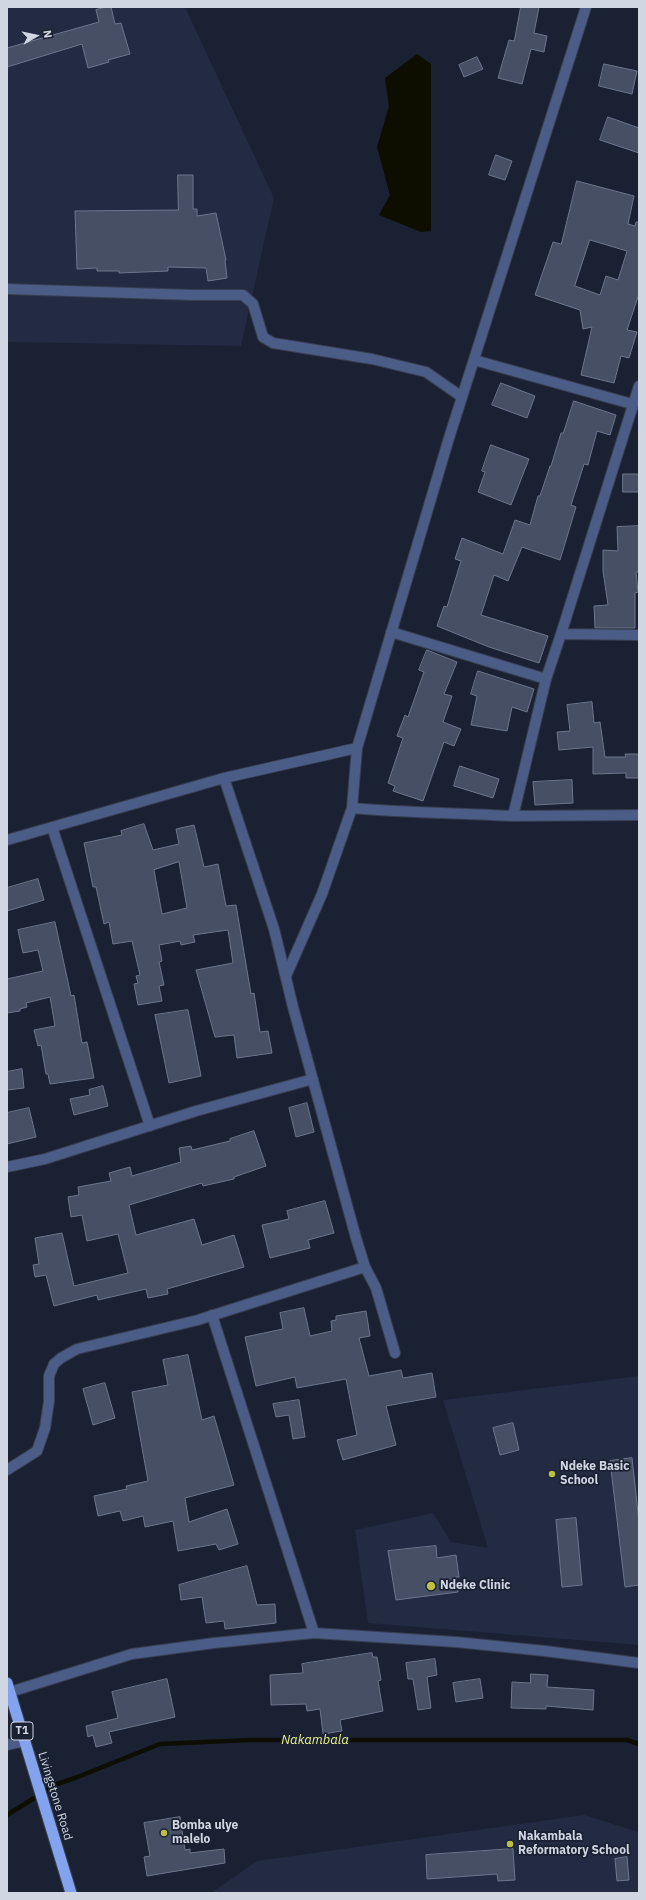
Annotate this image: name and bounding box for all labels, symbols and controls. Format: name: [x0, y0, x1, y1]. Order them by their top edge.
north arrow: [16, 16, 56, 56]
text: N: [40, 29, 55, 39]
place label: Ndeke Basic School: [560, 1460, 629, 1488]
marker: Ndeke Basic School: [547, 1469, 557, 1479]
place label: Ndeke Clinic: [440, 1579, 511, 1593]
marker: Ndeke Clinic: [425, 1580, 437, 1592]
road number: T1: [11, 1722, 33, 1740]
water label: Nakambala: [281, 1732, 349, 1748]
street label: Livingstone Road: [35, 1750, 75, 1842]
place label: Bomba ulye malelo: [172, 1819, 238, 1847]
marker: Bomba ulye malelo: [159, 1828, 169, 1838]
place label: Nakambala Reformatory School: [518, 1830, 630, 1858]
marker: Nakambala Reformatory School: [505, 1839, 515, 1849]

